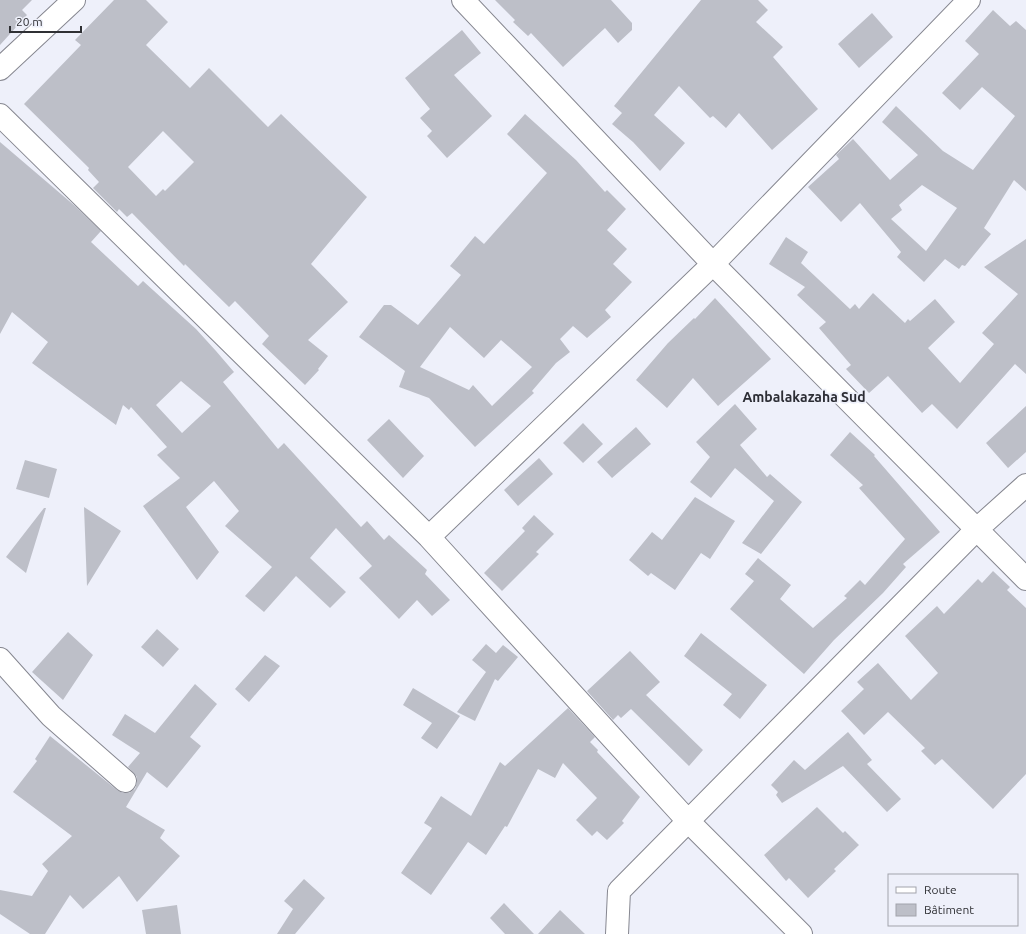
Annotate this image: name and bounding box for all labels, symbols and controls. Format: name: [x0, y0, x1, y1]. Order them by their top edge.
scale bar: [10, 8, 81, 34]
text: 20 m: [16, 15, 43, 28]
district label: Ambalakazaha Sud: [742, 389, 866, 405]
legend: [888, 874, 1018, 926]
text: Route: [924, 883, 957, 896]
text: Bâtiment: [924, 903, 974, 916]

